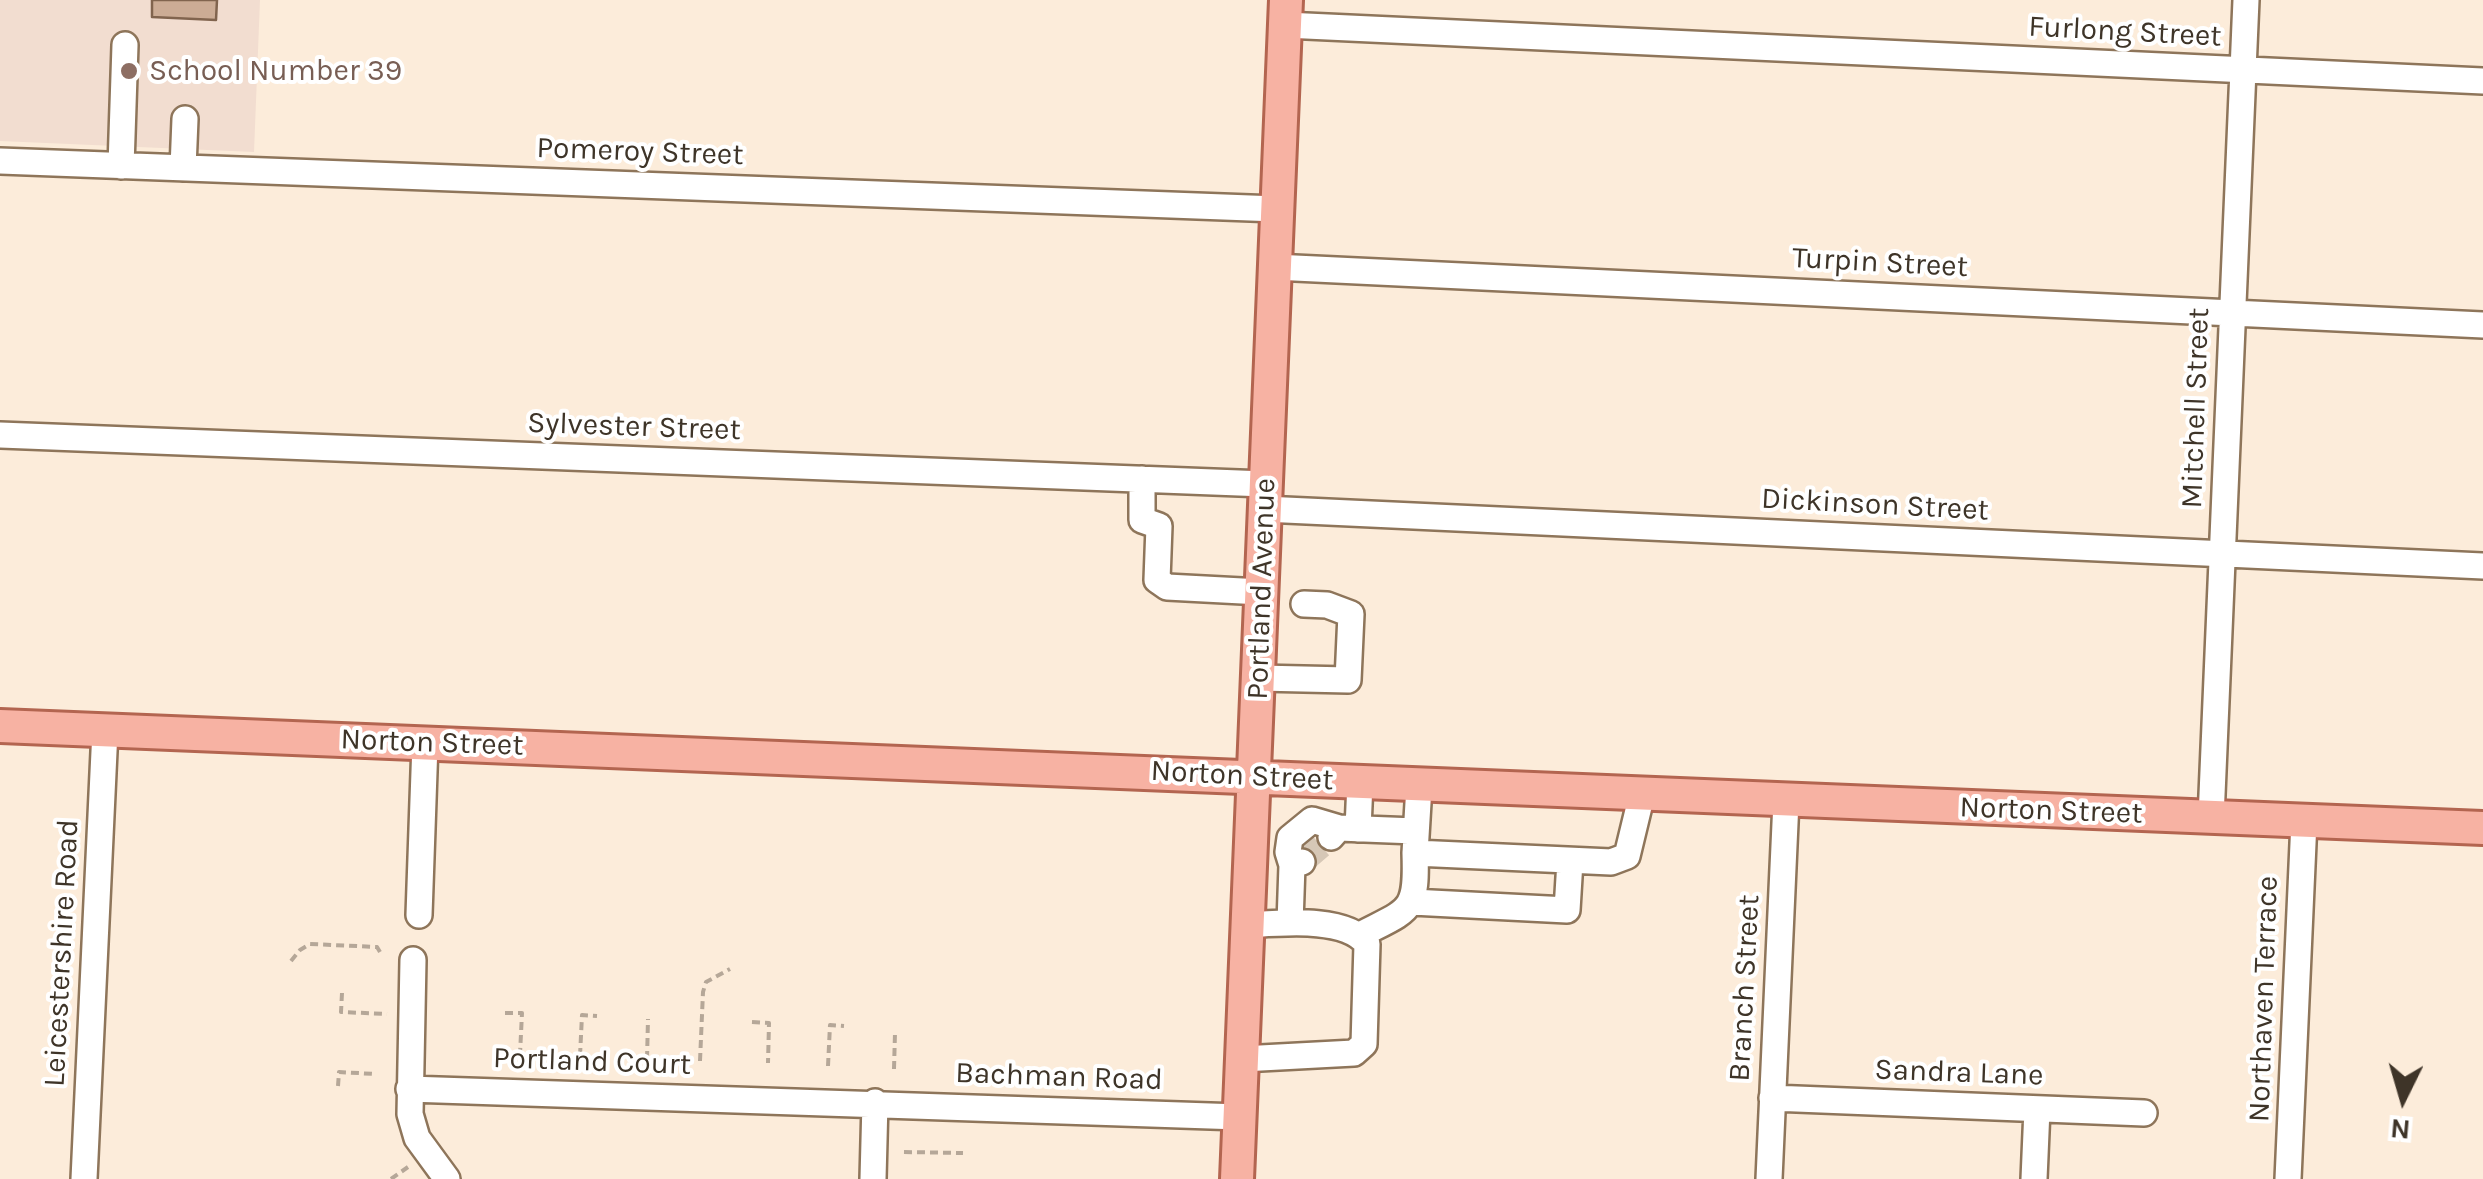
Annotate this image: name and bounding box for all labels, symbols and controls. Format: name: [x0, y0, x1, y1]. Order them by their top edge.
street label: Furlong Street: [2028, 9, 2222, 55]
place label: School Number 39: [149, 53, 402, 89]
marker: School Number 39: [118, 60, 140, 82]
street label: Pomeroy Street: [536, 130, 744, 174]
street label: Turpin Street: [1791, 240, 1969, 286]
street label: Mitchell Street: [2175, 307, 2217, 509]
street label: Sylvester Street: [527, 405, 741, 449]
street label: Portland Avenue: [1240, 478, 1284, 700]
street label: Dickinson Street: [1760, 481, 1990, 529]
street label: Norton Street: [340, 722, 524, 764]
street label: Norton Street: [1150, 753, 1334, 799]
street label: Norton Street: [1959, 790, 2143, 832]
street label: Leicestershire Road: [37, 818, 87, 1088]
street label: Northaven Terrace: [2242, 875, 2286, 1123]
street label: Branch Street: [1722, 894, 1768, 1082]
street label: Portland Court: [492, 1041, 692, 1083]
north arrow: [2353, 1049, 2453, 1149]
street label: Sandra Lane: [1874, 1052, 2044, 1094]
street label: Bachman Road: [955, 1055, 1163, 1099]
text: N: [2389, 1112, 2412, 1147]

